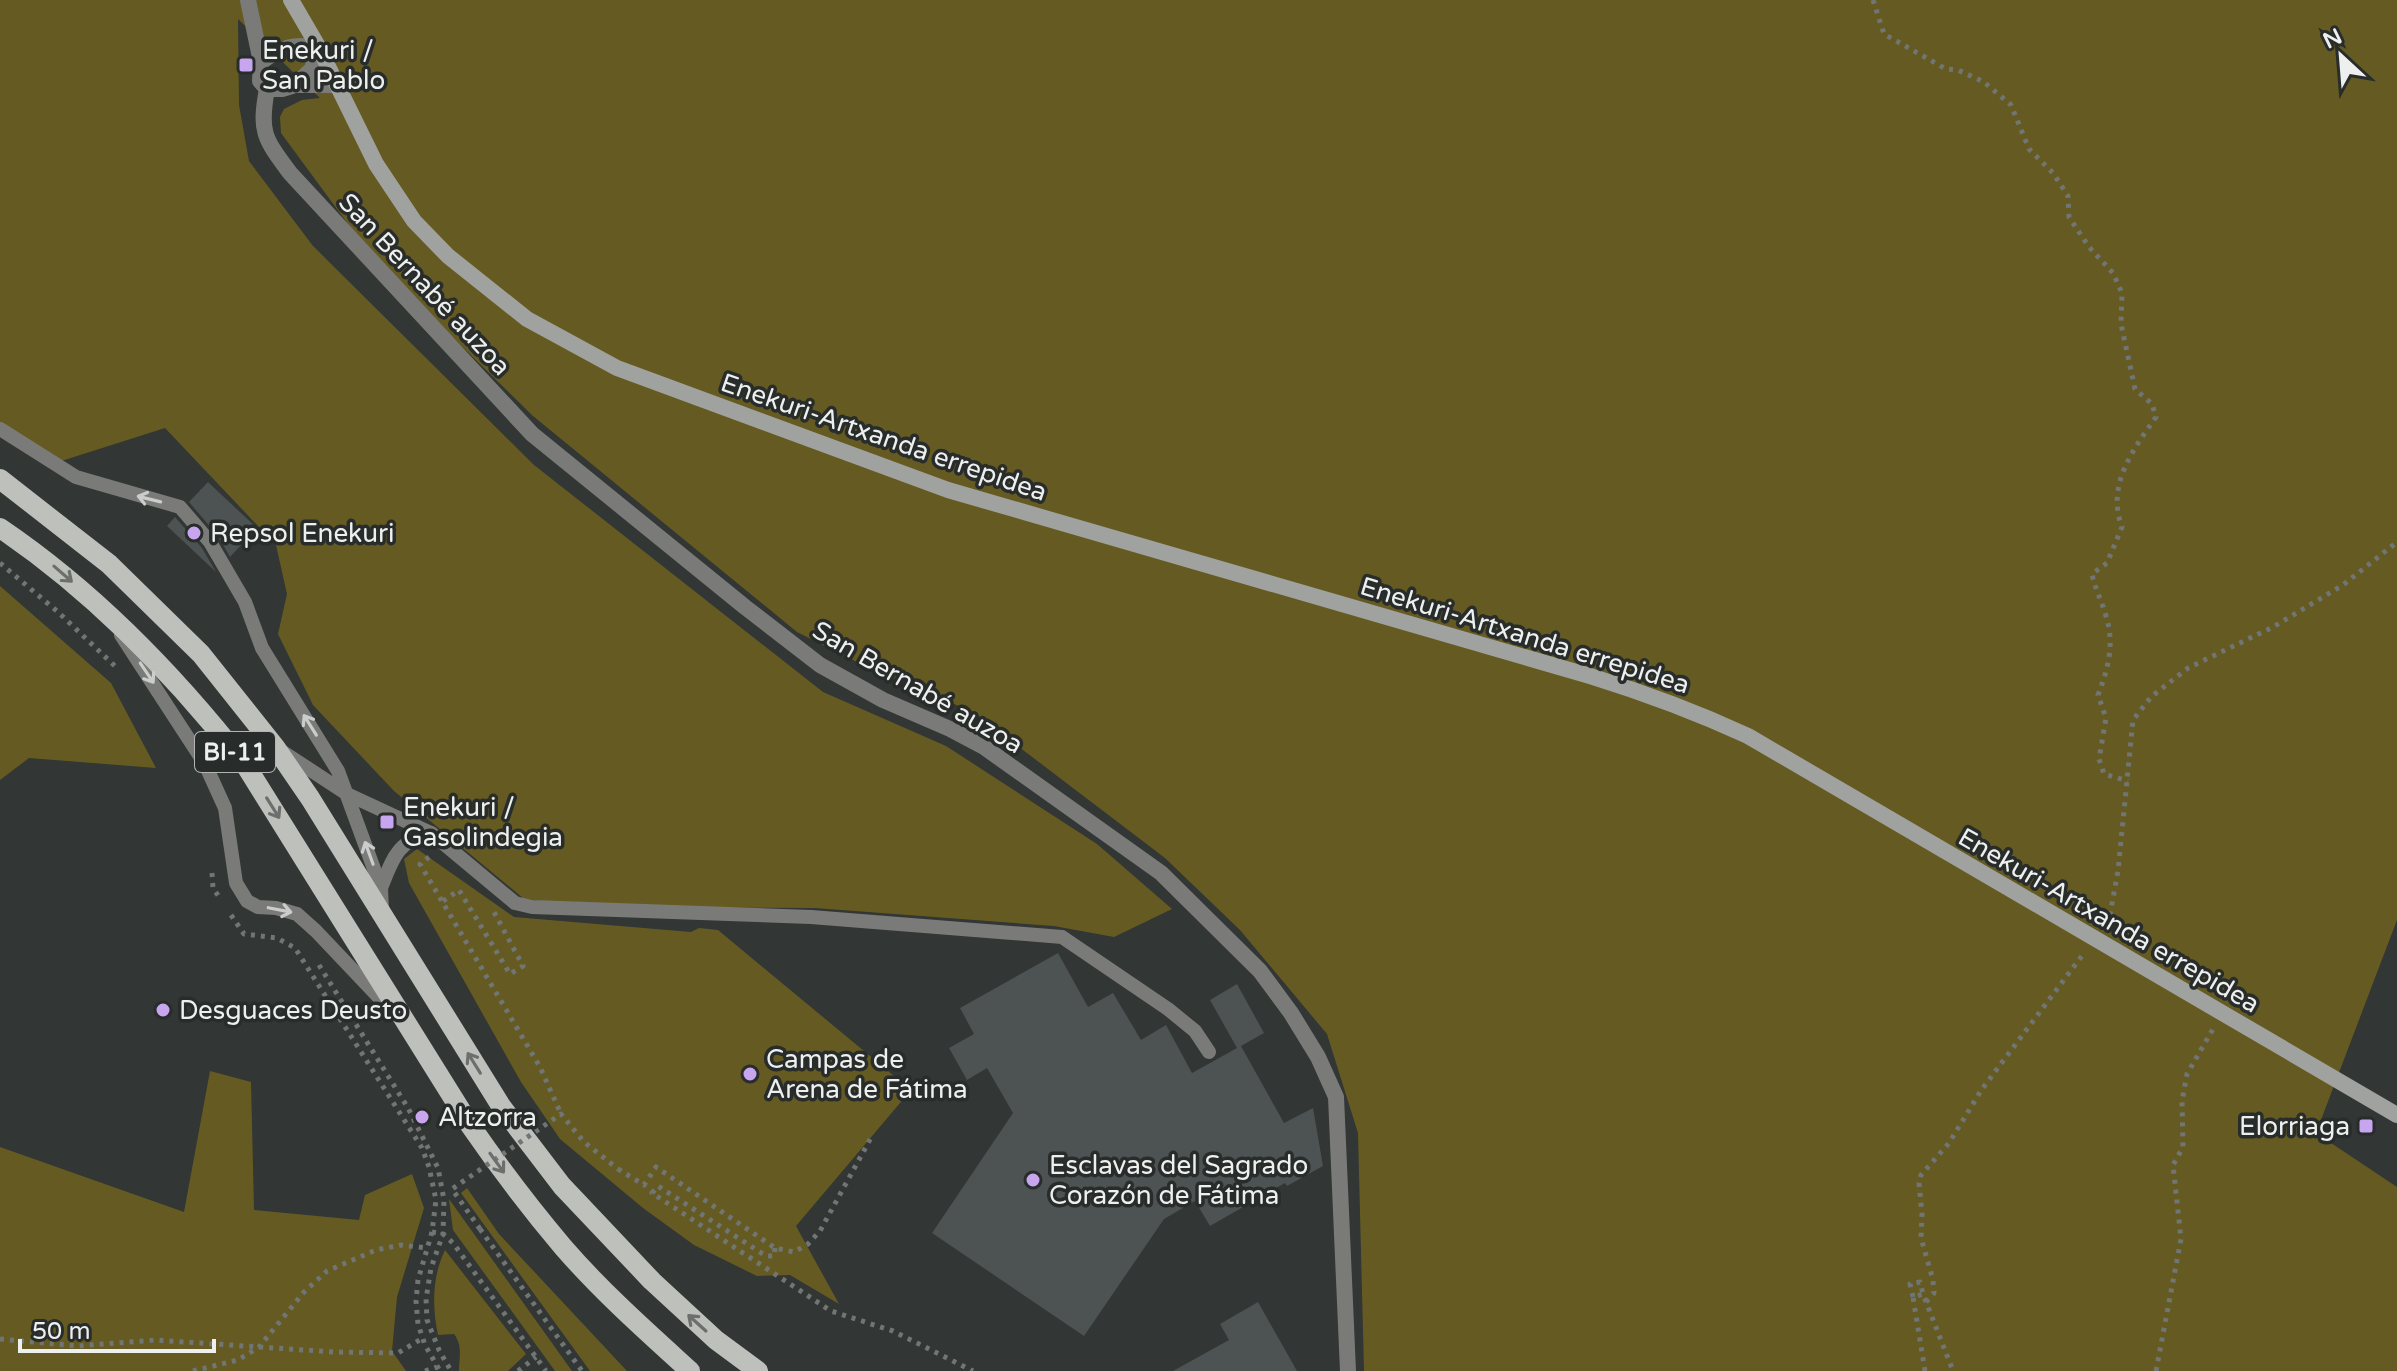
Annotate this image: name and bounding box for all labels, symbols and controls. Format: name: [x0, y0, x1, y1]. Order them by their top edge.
north arrow: [2301, 16, 2381, 96]
text: N: [2319, 23, 2346, 54]
place label: Enekuri / San Pablo: [262, 35, 385, 96]
marker: Enekuri / San Pablo: [237, 56, 255, 74]
street label: San Bernabé auzoa: [332, 187, 517, 382]
street label: Enekuri-Artxanda errepidea: [717, 367, 1051, 508]
one-way arrow: [136, 490, 162, 505]
place label: Repsol Enekuri: [210, 518, 395, 549]
marker: Repsol Enekuri: [185, 524, 203, 542]
one-way arrow: [52, 565, 73, 583]
street label: Enekuri-Artxanda errepidea: [1356, 571, 1693, 700]
street label: San Bernabé auzoa: [807, 615, 1028, 760]
one-way arrow: [138, 662, 155, 684]
one-way arrow: [301, 714, 317, 737]
road number: BI-11: [195, 732, 275, 772]
place label: Enekuri / Gasolindegia: [403, 792, 563, 853]
one-way arrow: [265, 796, 281, 819]
marker: Enekuri / Gasolindegia: [378, 813, 396, 831]
street label: Enekuri-Artxanda errepidea: [1953, 821, 2265, 1020]
one-way arrow: [360, 840, 375, 865]
one-way arrow: [266, 903, 292, 918]
place label: Desguaces Deusto: [179, 995, 407, 1026]
marker: Desguaces Deusto: [154, 1001, 172, 1019]
place label: Campas de Arena de Fátima: [766, 1044, 968, 1105]
one-way arrow: [466, 1052, 483, 1074]
marker: Campas de Arena de Fátima: [741, 1065, 759, 1083]
place label: Altzorra: [438, 1102, 537, 1133]
marker: Altzorra: [413, 1108, 431, 1126]
place label: Elorriaga: [2239, 1111, 2350, 1142]
marker: Elorriaga: [2357, 1117, 2375, 1135]
place label: Esclavas del Sagrado Corazón de Fátima: [1049, 1150, 1308, 1211]
one-way arrow: [488, 1151, 505, 1173]
marker: Esclavas del Sagrado Corazón de Fátima: [1024, 1171, 1042, 1189]
scale bar: [20, 1303, 214, 1353]
one-way arrow: [688, 1314, 708, 1332]
text: 50 m: [32, 1317, 90, 1346]

